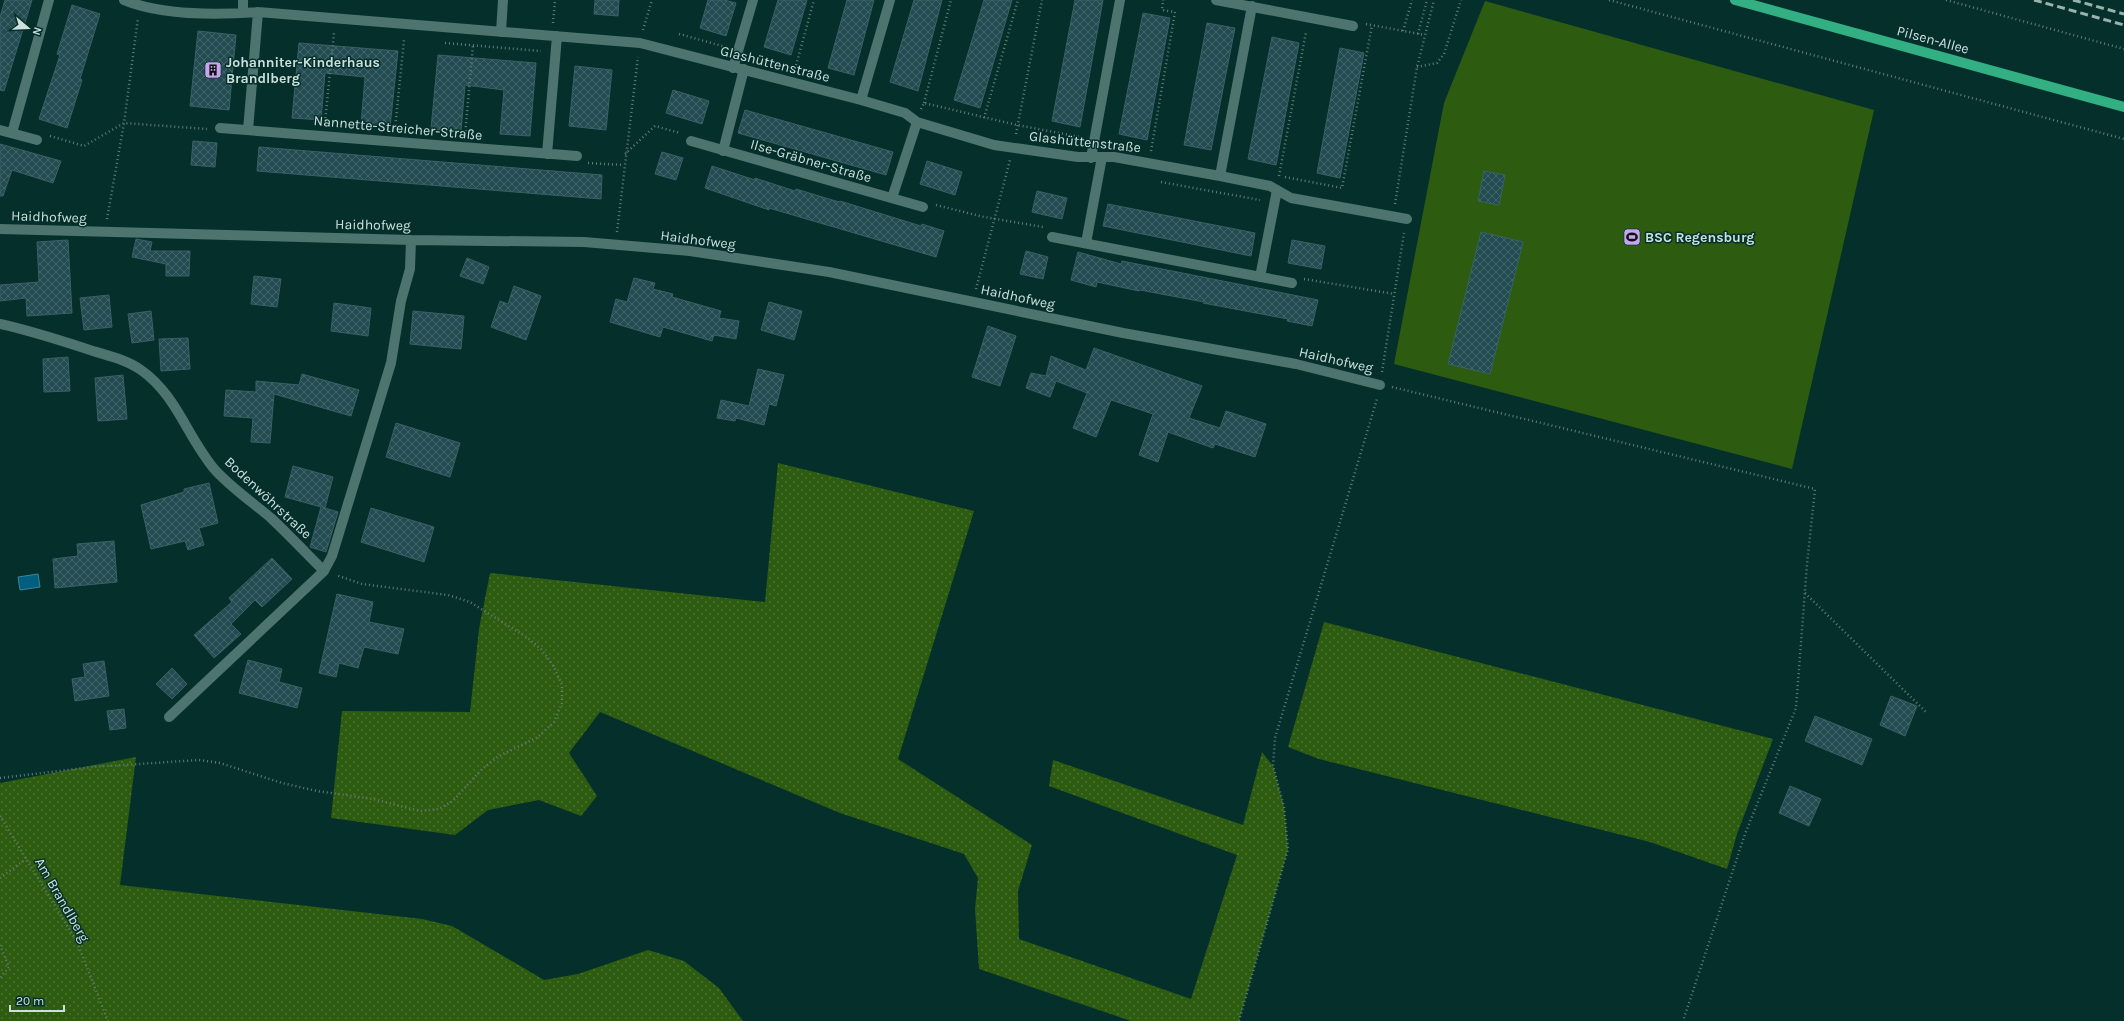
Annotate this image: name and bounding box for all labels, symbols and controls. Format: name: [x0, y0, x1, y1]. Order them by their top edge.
north arrow: [8, 8, 48, 48]
street label: Pilsen-Allee: [1895, 22, 1971, 58]
text: N: [30, 25, 44, 37]
street label: Glashüttenstraße: [718, 42, 832, 86]
place label: Johanniter-Kinderhaus Brandlberg: [226, 54, 380, 87]
building icon: Johanniter-Kinderhaus Brandlberg: [203, 60, 223, 80]
street label: Nannette-Streicher-Straße: [313, 112, 483, 144]
street label: Glashüttenstraße: [1028, 128, 1142, 156]
street label: Ilse-Gräbner-Straße: [748, 136, 874, 186]
street label: Haidhofweg: [11, 207, 87, 227]
street label: Haidhofweg: [335, 216, 411, 234]
street label: Haidhofweg: [659, 227, 737, 253]
sports icon: BSC Regensburg: [1622, 227, 1642, 247]
place label: BSC Regensburg: [1645, 229, 1754, 246]
street label: Haidhofweg: [979, 281, 1057, 313]
street label: Haidhofweg: [1297, 343, 1375, 377]
street label: Bodenwöhrstraße: [221, 453, 315, 543]
street label: Am Brandlberg: [31, 855, 93, 945]
scale bar: [10, 987, 64, 1013]
text: 20 m: [16, 994, 44, 1008]

